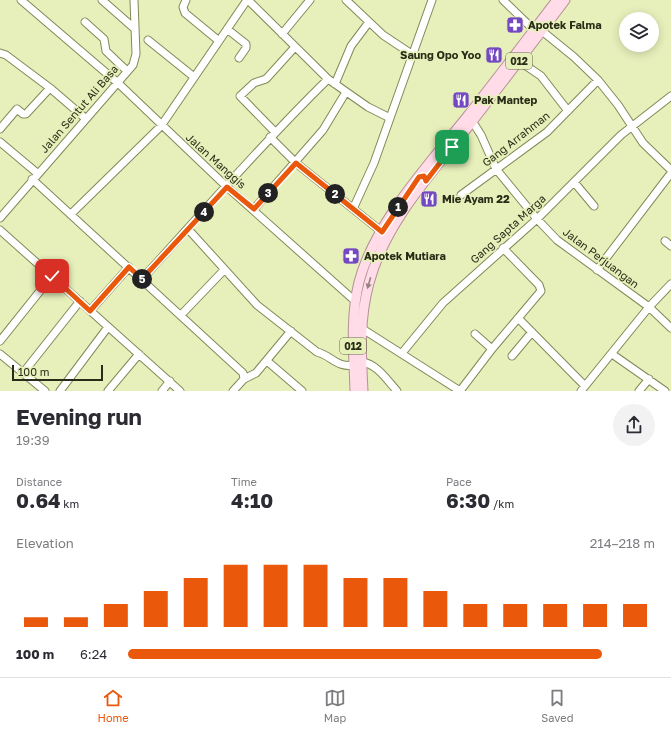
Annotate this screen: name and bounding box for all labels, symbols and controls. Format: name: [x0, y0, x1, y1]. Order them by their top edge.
map controls: [619, 12, 659, 52]
button: layers: [619, 12, 659, 52]
pharmacy icon: Apotek Falma: [505, 15, 525, 35]
place label: Apotek Falma: [528, 18, 602, 31]
restaurant icon: Saung Opo Yoo: [484, 45, 504, 65]
place label: Saung Opo Yoo: [400, 48, 481, 61]
road number: 012: [506, 53, 532, 69]
street label: Jalan Sentut Ali Basa: [37, 62, 120, 155]
restaurant icon: Pak Mantep: [451, 90, 471, 110]
place label: Pak Mantep: [474, 93, 537, 106]
street label: Gang Arrahman: [479, 108, 552, 169]
street label: Jalan Manggis: [184, 130, 249, 191]
pin: [435, 130, 469, 164]
icon: arrive: [441, 136, 463, 158]
pin: 3: [258, 183, 278, 203]
pin: 2: [325, 184, 345, 204]
text: 3: [265, 186, 271, 199]
text: 2: [332, 187, 338, 200]
restaurant icon: Mie Ayam 22: [419, 189, 439, 209]
place label: Mie Ayam 22: [442, 192, 510, 205]
street label: Gang Sapta Marga: [467, 192, 548, 266]
pin: 1: [388, 197, 408, 217]
text: 1: [395, 200, 401, 213]
pin: 4: [194, 202, 214, 222]
text: 4: [201, 205, 207, 218]
street label: Jalan Perjuangan: [561, 225, 642, 290]
pharmacy icon: Apotek Mutiara: [341, 246, 361, 266]
place label: Apotek Mutiara: [364, 249, 446, 262]
pin: [35, 259, 69, 293]
icon: check: [41, 265, 63, 287]
pin: 5: [132, 269, 152, 289]
text: 5: [139, 272, 145, 285]
one-way arrow: [366, 277, 372, 289]
road number: 012: [340, 338, 366, 354]
scale bar: [12, 363, 103, 382]
text: 100 m: [18, 365, 49, 378]
text: Evening run: [16, 403, 142, 430]
button: share: [613, 404, 655, 446]
text: 19:39: [16, 432, 50, 448]
text: Distance: [16, 475, 62, 488]
text: Time: [231, 475, 257, 488]
text: Pace: [446, 475, 472, 488]
text: 0.64: [16, 488, 61, 512]
text: 4:10: [231, 488, 273, 512]
text: 6:30: [446, 488, 490, 512]
text: km: [61, 497, 79, 510]
text: /km: [490, 497, 514, 510]
text: Elevation: [16, 535, 74, 551]
text: 214–218 m: [590, 535, 655, 551]
text: 100 m: [16, 646, 54, 662]
text: 6:24: [80, 646, 107, 662]
tab: Home: [98, 687, 129, 724]
tab: Map: [324, 687, 346, 724]
tab: Saved: [541, 687, 573, 724]

